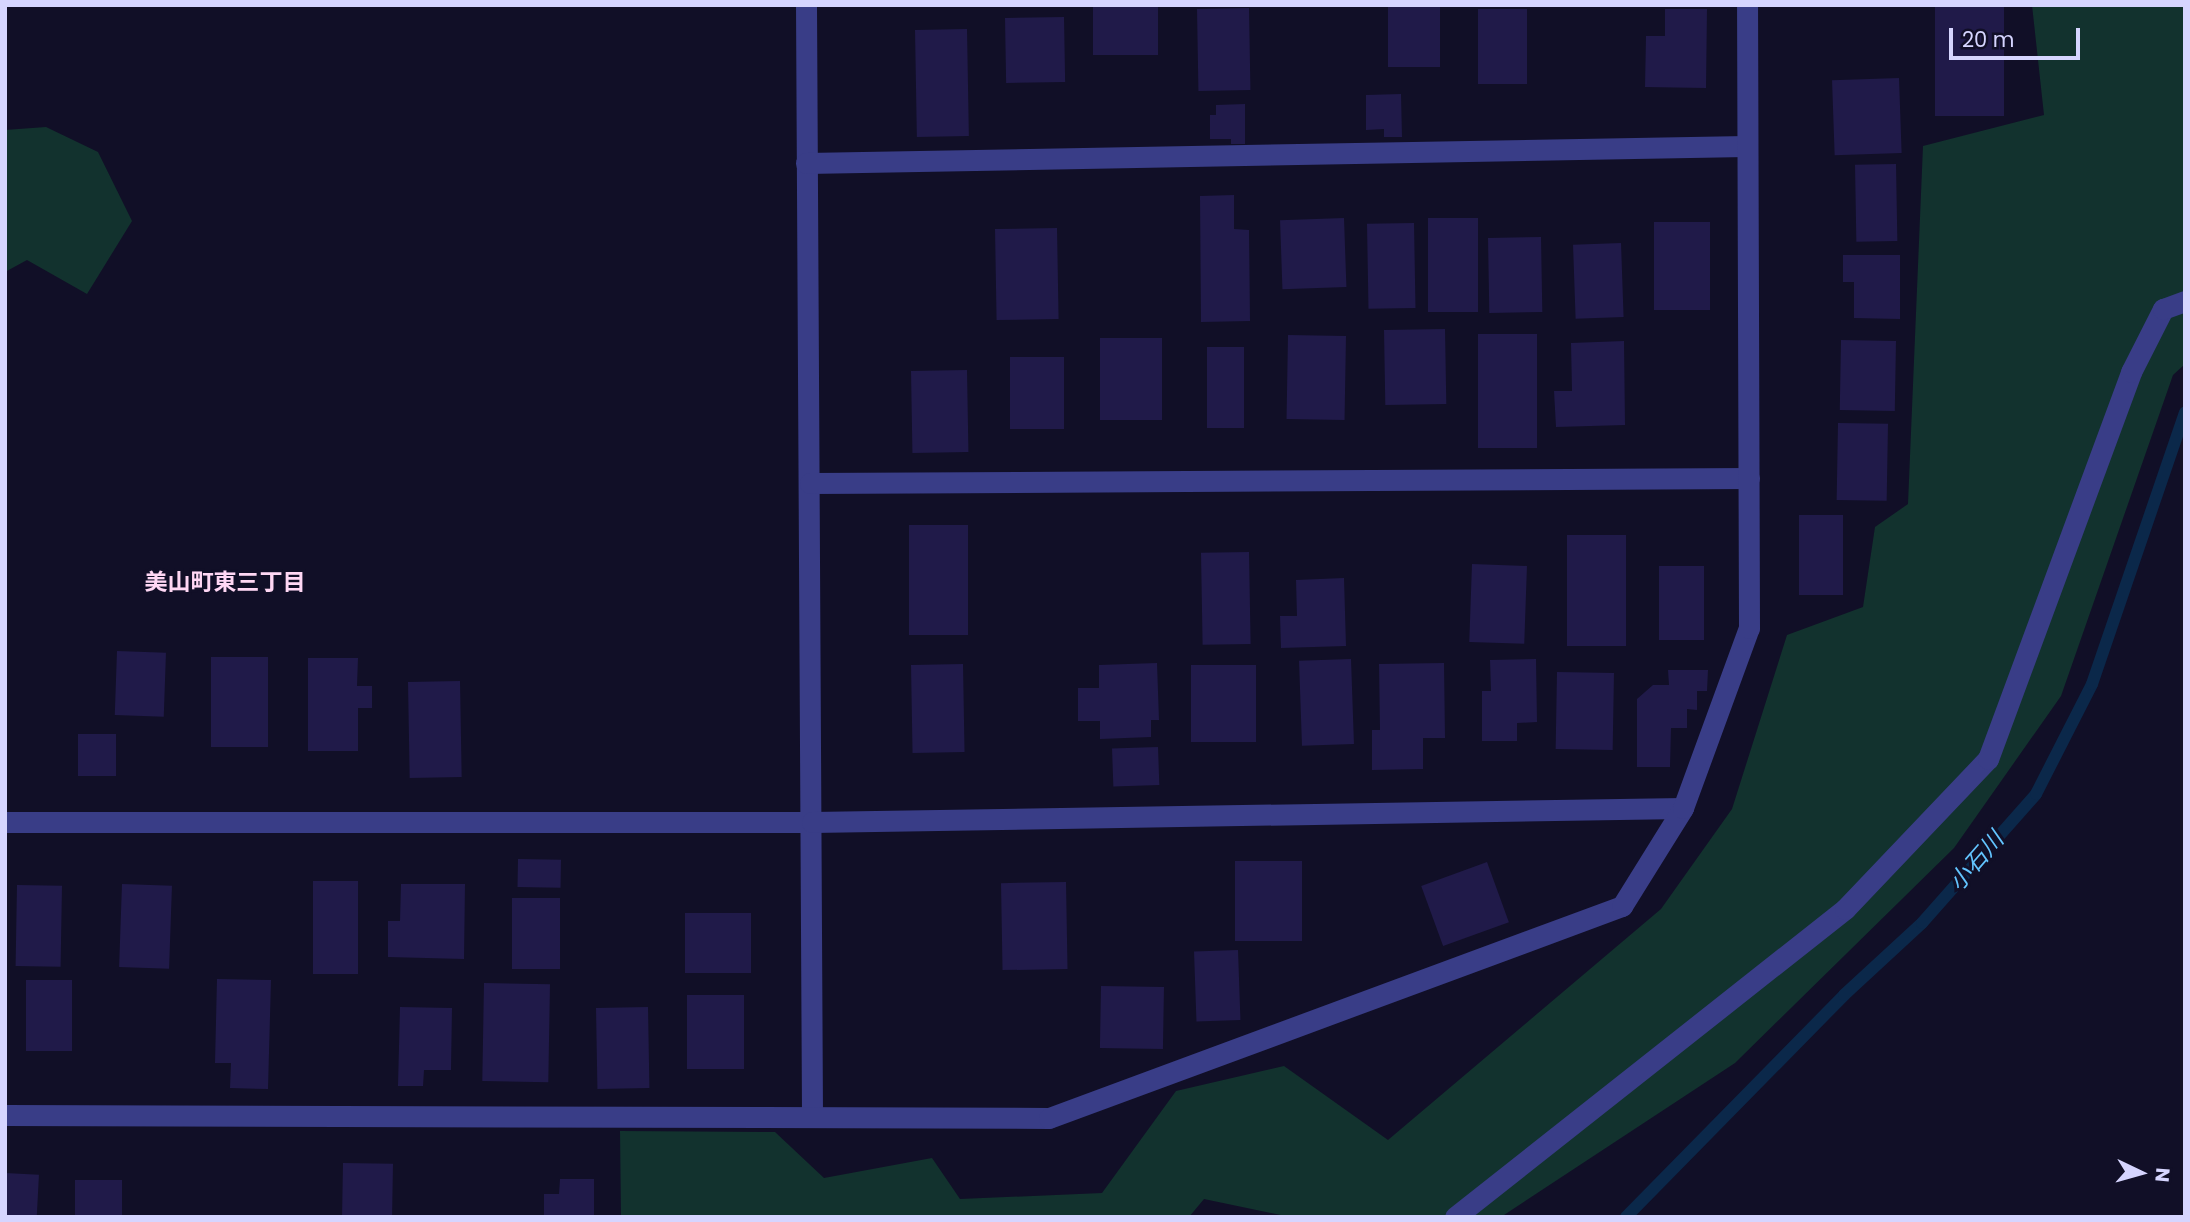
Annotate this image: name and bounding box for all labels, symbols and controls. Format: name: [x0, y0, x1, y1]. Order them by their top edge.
scale bar: [1952, 14, 2083, 58]
text: 20 m: [1962, 25, 2015, 54]
district label: 美山町東三丁目: [145, 568, 305, 596]
water label: 小石川: [1943, 826, 2009, 896]
north arrow: [2106, 1138, 2176, 1208]
text: N: [2148, 1167, 2176, 1183]

